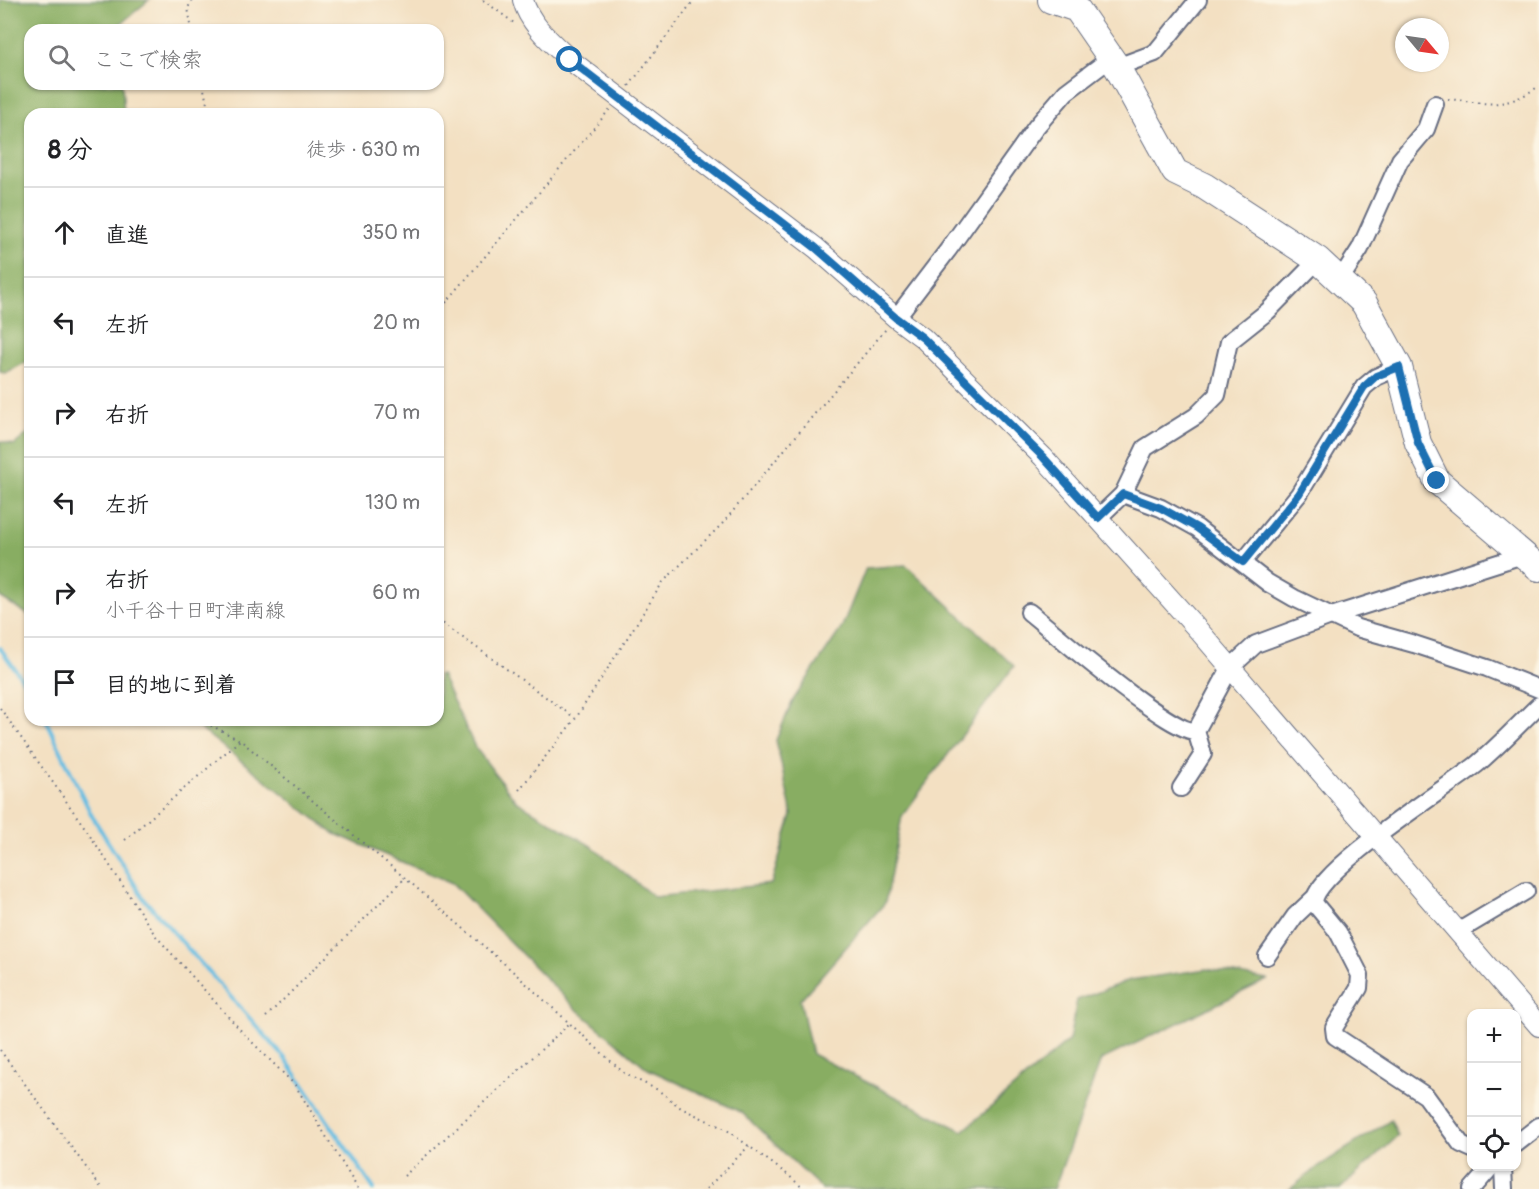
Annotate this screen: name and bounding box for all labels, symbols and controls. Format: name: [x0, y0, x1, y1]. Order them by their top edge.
north arrow: [1395, 18, 1449, 72]
search box: [24, 24, 444, 90]
icon: search: [45, 41, 78, 74]
text: ここで検索: [93, 46, 203, 74]
route start: [556, 46, 582, 72]
text: 8 分: [48, 134, 93, 166]
text: 徒歩 · 630 m: [306, 137, 420, 162]
icon: ahead: [48, 216, 81, 249]
text: 350 m: [362, 220, 420, 245]
text: 直進: [105, 221, 149, 249]
icon: left: [48, 306, 81, 339]
text: 20 m: [373, 310, 420, 335]
text: 左折: [105, 311, 149, 339]
icon: right: [48, 396, 81, 429]
text: 70 m: [374, 400, 420, 425]
text: 右折: [105, 401, 149, 429]
route end: [1423, 467, 1449, 493]
icon: left: [48, 486, 81, 519]
text: 130 m: [365, 490, 420, 515]
text: 左折: [105, 491, 149, 519]
text: 右折: [105, 566, 149, 594]
icon: right: [48, 576, 81, 609]
text: 60 m: [373, 580, 420, 605]
text: 小千谷十日町津南線: [105, 598, 285, 623]
icon: arrive: [48, 666, 81, 699]
text: 目的地に到着: [105, 671, 237, 699]
map controls: [1467, 1009, 1521, 1171]
button: +: [1467, 1009, 1521, 1063]
button: −: [1467, 1063, 1521, 1117]
button: locate: [1467, 1117, 1521, 1171]

